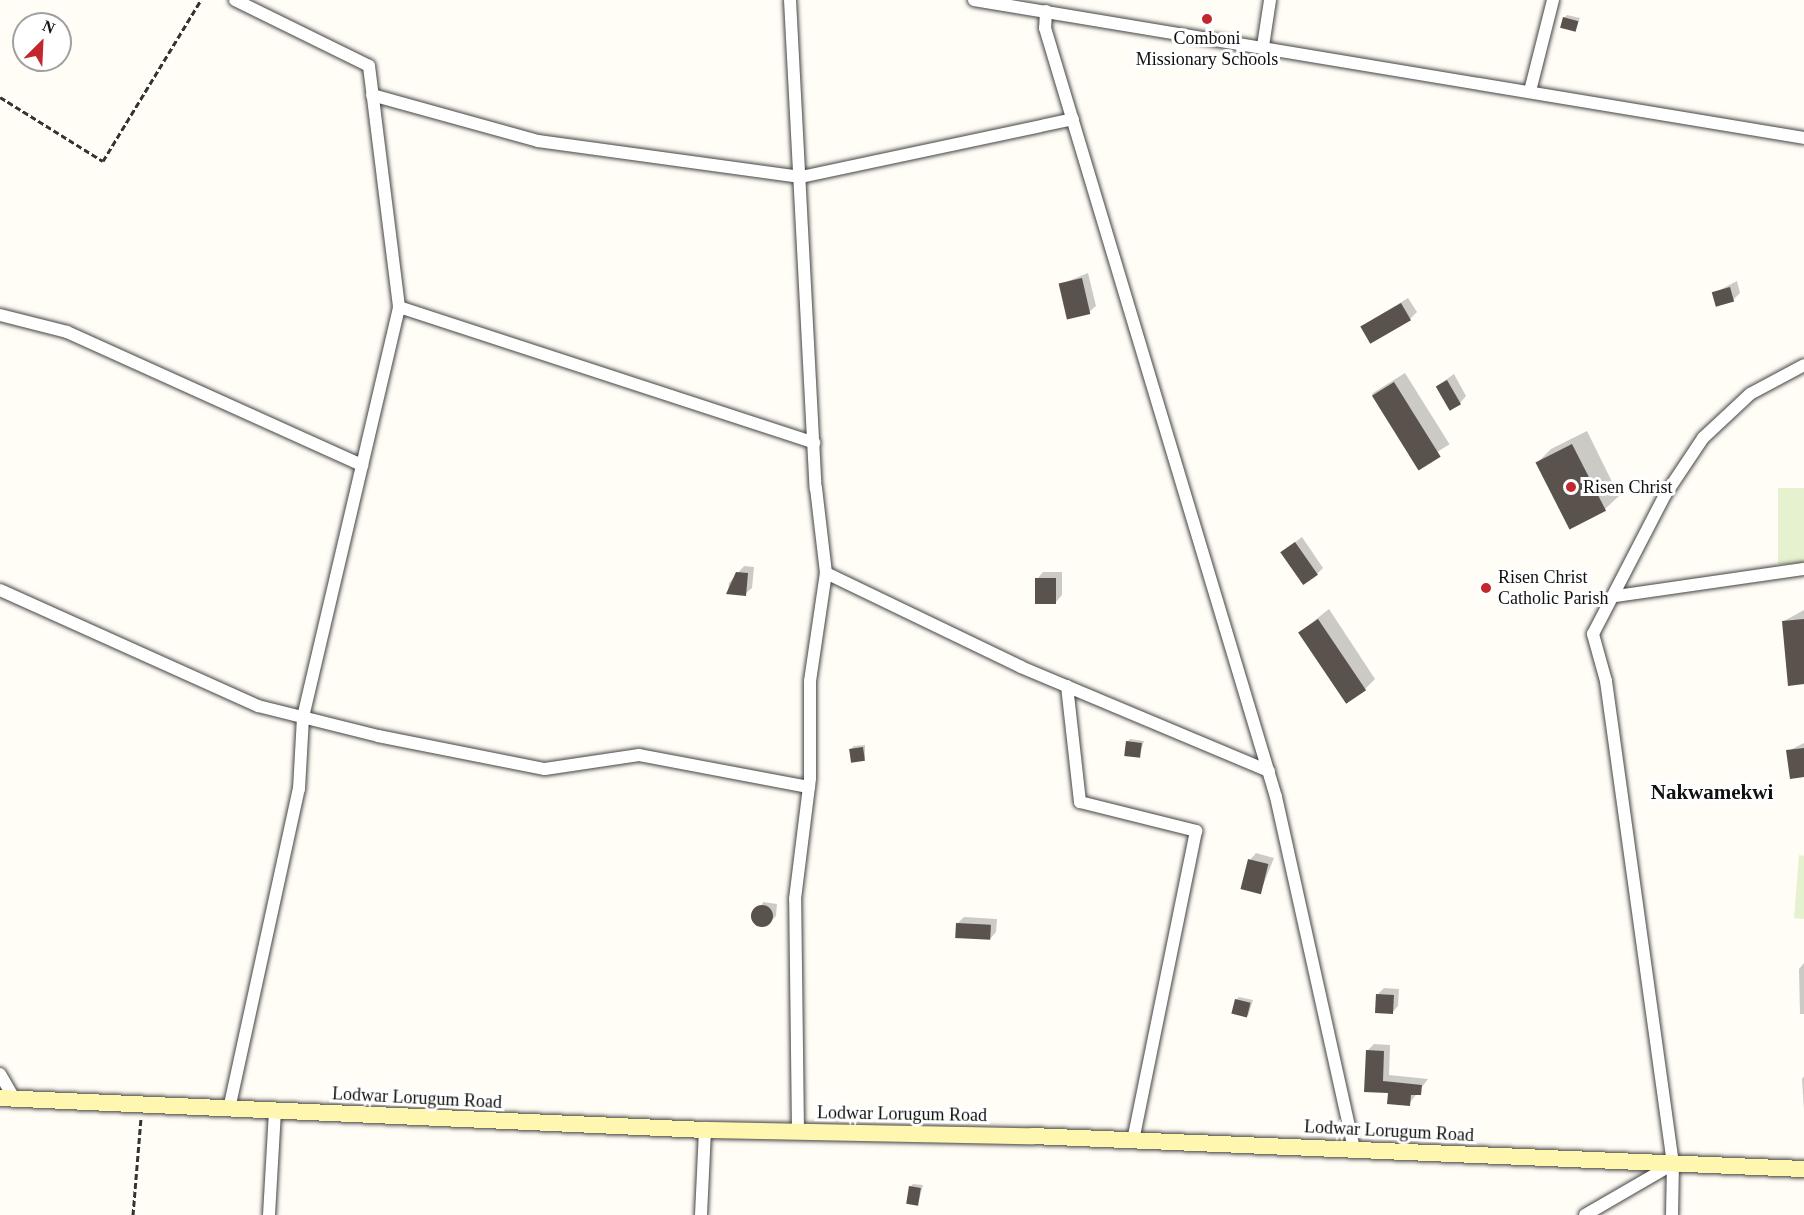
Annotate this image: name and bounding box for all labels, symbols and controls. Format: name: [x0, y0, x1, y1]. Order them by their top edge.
north arrow: [12, 12, 72, 72]
marker: Comboni Missionary Schools: [1200, 12, 1214, 26]
text: N: [40, 17, 57, 37]
place label: Comboni Missionary Schools: [1136, 28, 1278, 70]
place label: Risen Christ: [1583, 476, 1673, 498]
marker: Risen Christ: [1564, 480, 1578, 494]
place label: Risen Christ Catholic Parish: [1498, 567, 1608, 610]
marker: Risen Christ Catholic Parish: [1479, 581, 1493, 595]
district label: Nakwamekwi: [1651, 779, 1773, 805]
street label: Lodwar Lorugum Road: [332, 1083, 502, 1113]
street label: Lodwar Lorugum Road: [817, 1102, 987, 1126]
street label: Lodwar Lorugum Road: [1304, 1116, 1474, 1146]

